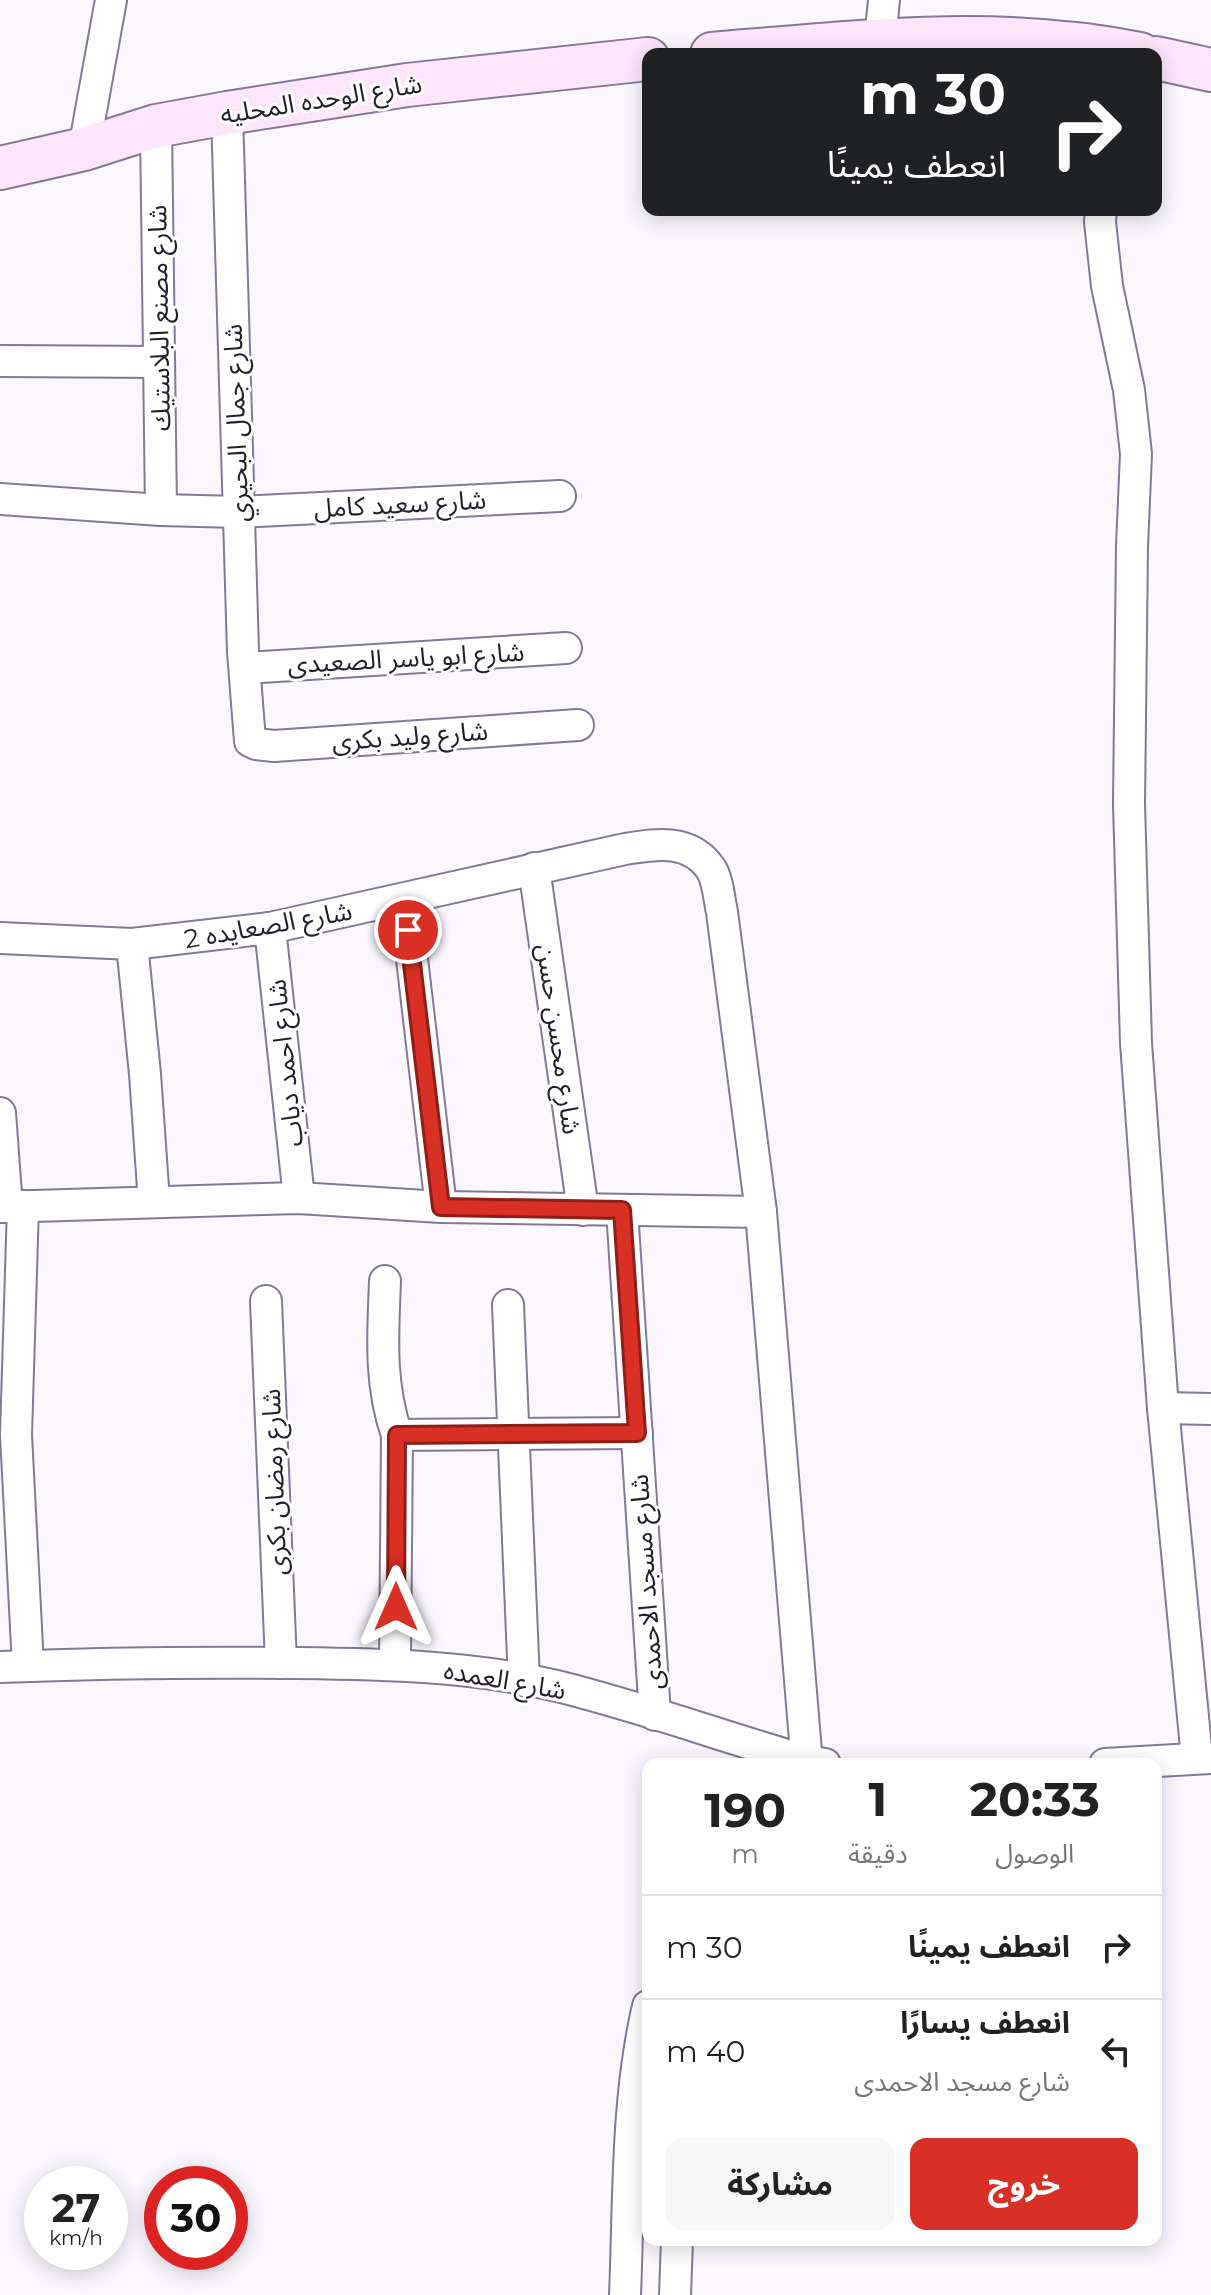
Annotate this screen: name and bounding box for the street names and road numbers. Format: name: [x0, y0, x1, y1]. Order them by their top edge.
street label: شارع الوحده المحليه: [218, 67, 425, 134]
street label: شارع مصنع البلاستيك: [141, 204, 181, 432]
street label: شارع جمال البحيري: [217, 323, 259, 523]
street label: شارع سعيد كامل: [313, 484, 487, 527]
street label: شارع ابو ياسر الصعيدى: [287, 636, 525, 683]
street label: شارع وليد بكرى: [331, 715, 489, 760]
street label: شارع الصعايده 2: [182, 894, 355, 958]
street label: شارع محسن حسن: [527, 942, 588, 1137]
street label: شارع احمد دياب: [260, 977, 313, 1148]
street label: شارع رمضان بكرى: [255, 1388, 296, 1576]
street label: شارع مسجد الاحمدى: [623, 1473, 672, 1691]
street label: شارع العمده: [441, 1654, 569, 1709]

